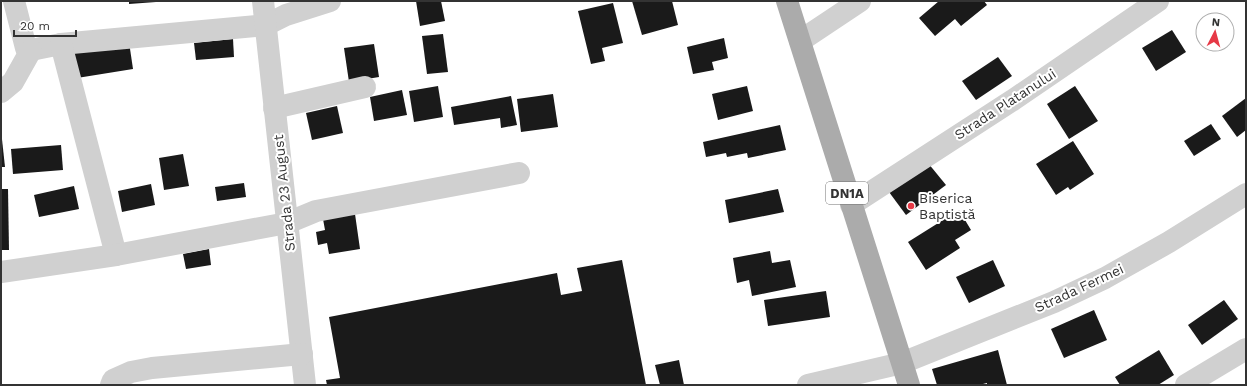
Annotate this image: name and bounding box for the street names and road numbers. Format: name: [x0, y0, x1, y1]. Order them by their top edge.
street label: Strada Platanului: [951, 65, 1059, 143]
street label: Strada 23 August: [270, 134, 298, 252]
road number: DN1A: [826, 182, 868, 204]
street label: Strada Fermei: [1032, 260, 1126, 316]

